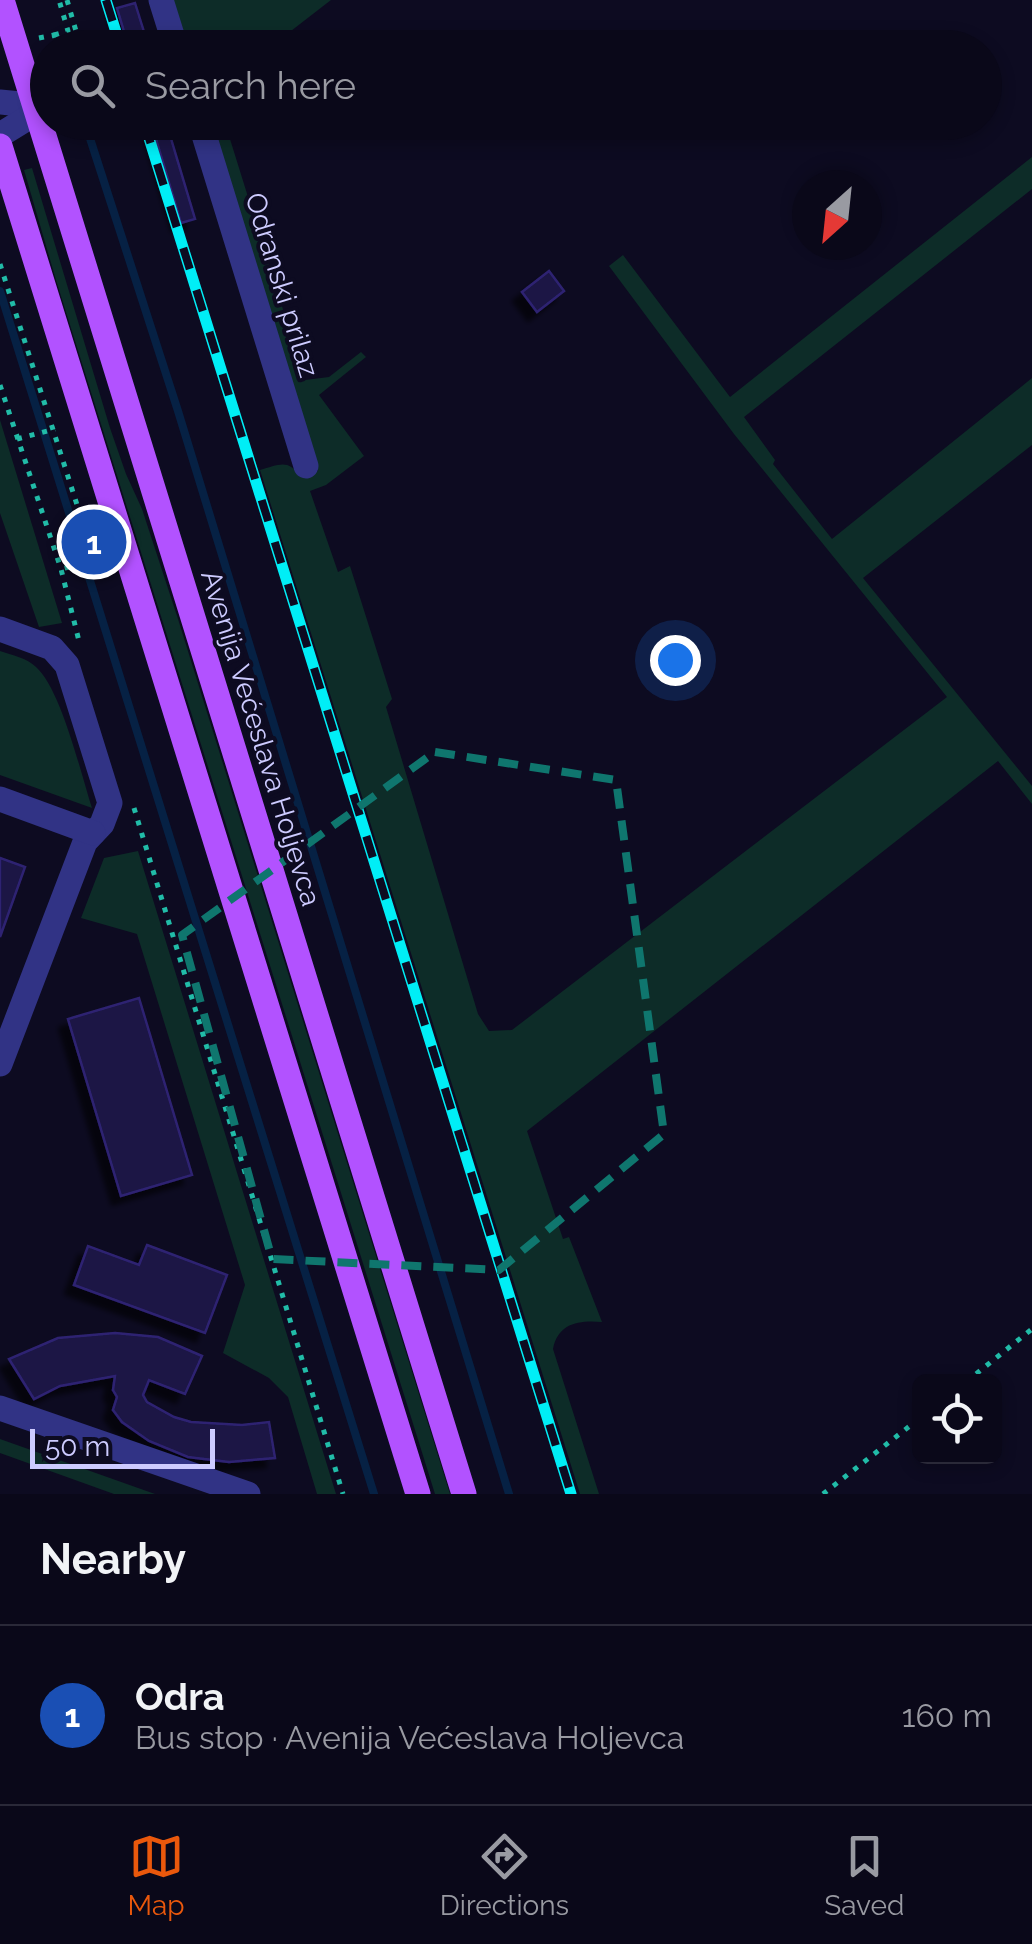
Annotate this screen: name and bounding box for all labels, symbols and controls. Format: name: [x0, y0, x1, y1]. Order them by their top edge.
search box: [30, 30, 1002, 140]
icon: search: [65, 58, 120, 113]
text: Search here: [145, 63, 356, 108]
north arrow: [792, 170, 882, 260]
street label: Odranski prilaz: [238, 189, 326, 381]
pin: 1: [62, 504, 126, 580]
street label: Avenija Većeslava Holjevca: [194, 566, 328, 910]
your location: [650, 635, 701, 686]
map controls: [912, 1374, 1002, 1464]
button: locate: [912, 1374, 1002, 1464]
scale bar: [30, 1424, 215, 1468]
text: 50 m: [45, 1430, 110, 1463]
text: Nearby: [40, 1535, 186, 1584]
text: Odra: [135, 1674, 225, 1719]
text: 1: [65, 1697, 80, 1734]
text: 160 m: [902, 1697, 992, 1734]
text: Bus stop · Avenija Većeslava Holjevca: [135, 1719, 684, 1756]
tab: Map: [128, 1829, 185, 1922]
tab: Directions: [440, 1829, 569, 1922]
tab: Saved: [824, 1829, 904, 1922]

